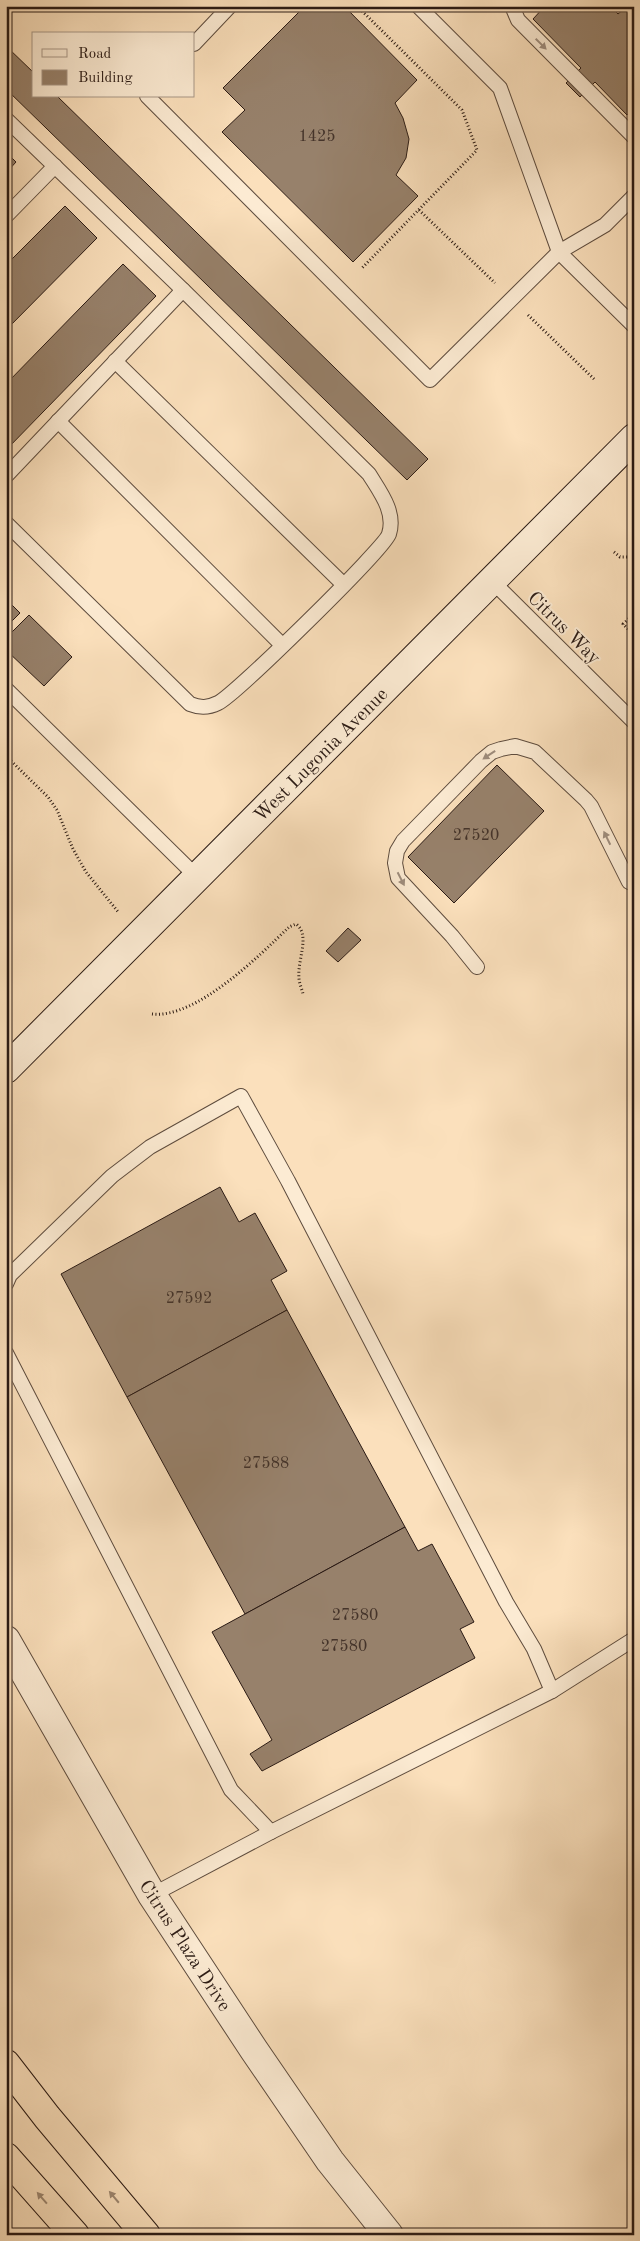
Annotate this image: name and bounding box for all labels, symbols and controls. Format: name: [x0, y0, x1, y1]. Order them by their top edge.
legend: [32, 32, 195, 98]
one-way arrow: [535, 38, 547, 50]
text: Road: [78, 47, 112, 62]
text: Building: [78, 71, 133, 86]
house number: 1425: [298, 129, 336, 145]
street label: Citrus Way: [523, 589, 603, 669]
street label: West Lugonia Avenue: [251, 685, 392, 826]
one-way arrow: [482, 751, 496, 760]
house number: 27520: [453, 828, 499, 844]
one-way arrow: [603, 831, 611, 845]
one-way arrow: [397, 871, 405, 886]
house number: 27592: [166, 1291, 212, 1307]
house number: 27588: [243, 1456, 289, 1472]
house number: 27580: [332, 1608, 378, 1624]
house number: 27580: [321, 1639, 367, 1655]
street label: Citrus Plaza Drive: [135, 1877, 233, 2015]
one-way arrow: [109, 2191, 120, 2204]
one-way arrow: [37, 2192, 48, 2205]

